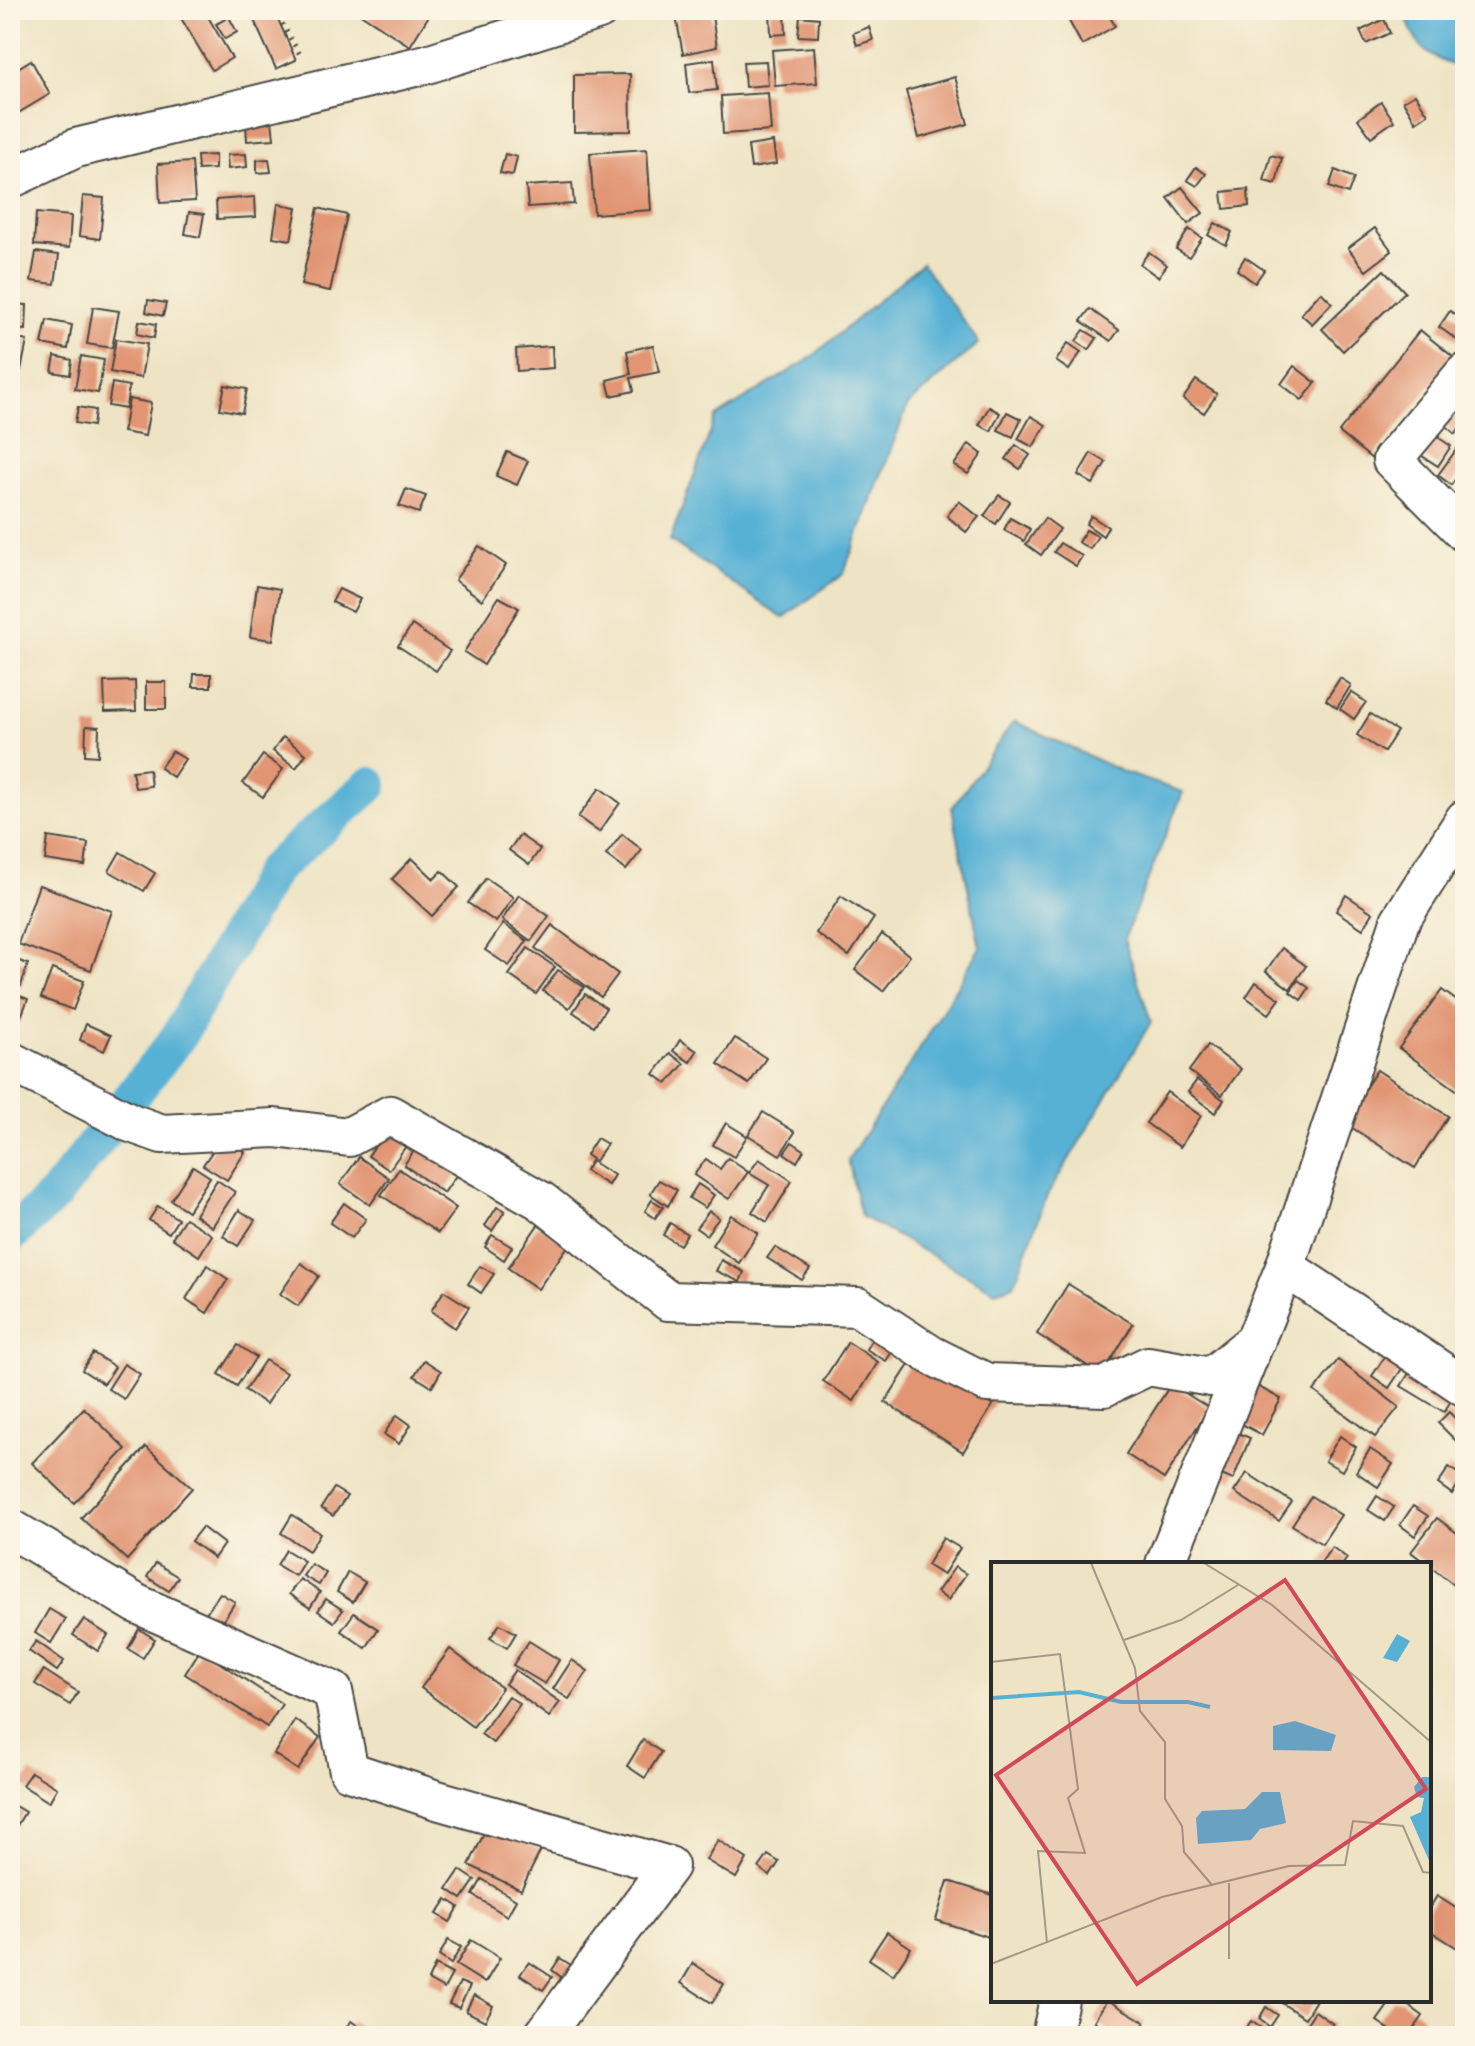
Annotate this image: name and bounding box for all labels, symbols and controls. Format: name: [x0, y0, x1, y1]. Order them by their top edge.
inset map: [991, 1562, 1431, 2002]

